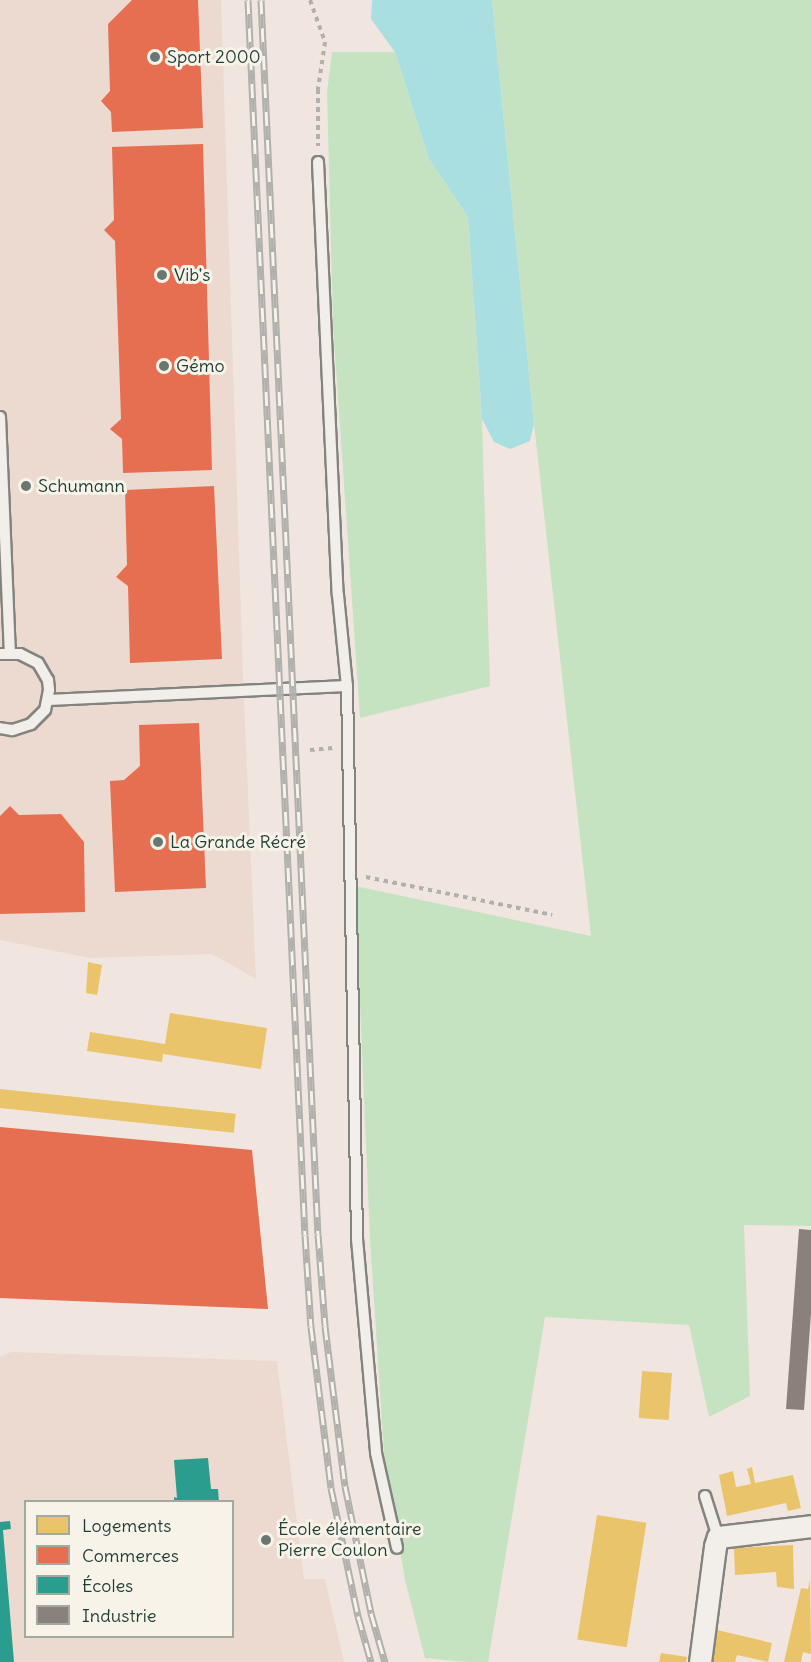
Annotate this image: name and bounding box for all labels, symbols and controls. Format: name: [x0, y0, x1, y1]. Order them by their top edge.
place label: Sport 2000: [167, 46, 260, 68]
marker: Sport 2000: [148, 50, 162, 64]
place label: Vib's: [174, 264, 210, 286]
marker: Vib's: [155, 268, 169, 282]
place label: Gémo: [176, 355, 225, 377]
marker: Gémo: [157, 359, 171, 373]
place label: Schumann: [38, 475, 125, 497]
marker: Schumann: [19, 479, 33, 493]
place label: La Grande Récré: [170, 831, 306, 853]
marker: La Grande Récré: [151, 835, 165, 849]
legend: [24, 1500, 234, 1638]
text: Logements: [82, 1514, 171, 1537]
place label: École élémentaire Pierre Coulon: [278, 1519, 421, 1562]
marker: École élémentaire Pierre Coulon: [259, 1533, 273, 1547]
text: Commerces: [82, 1544, 179, 1567]
text: Écoles: [82, 1574, 133, 1597]
text: Industrie: [82, 1604, 157, 1627]

